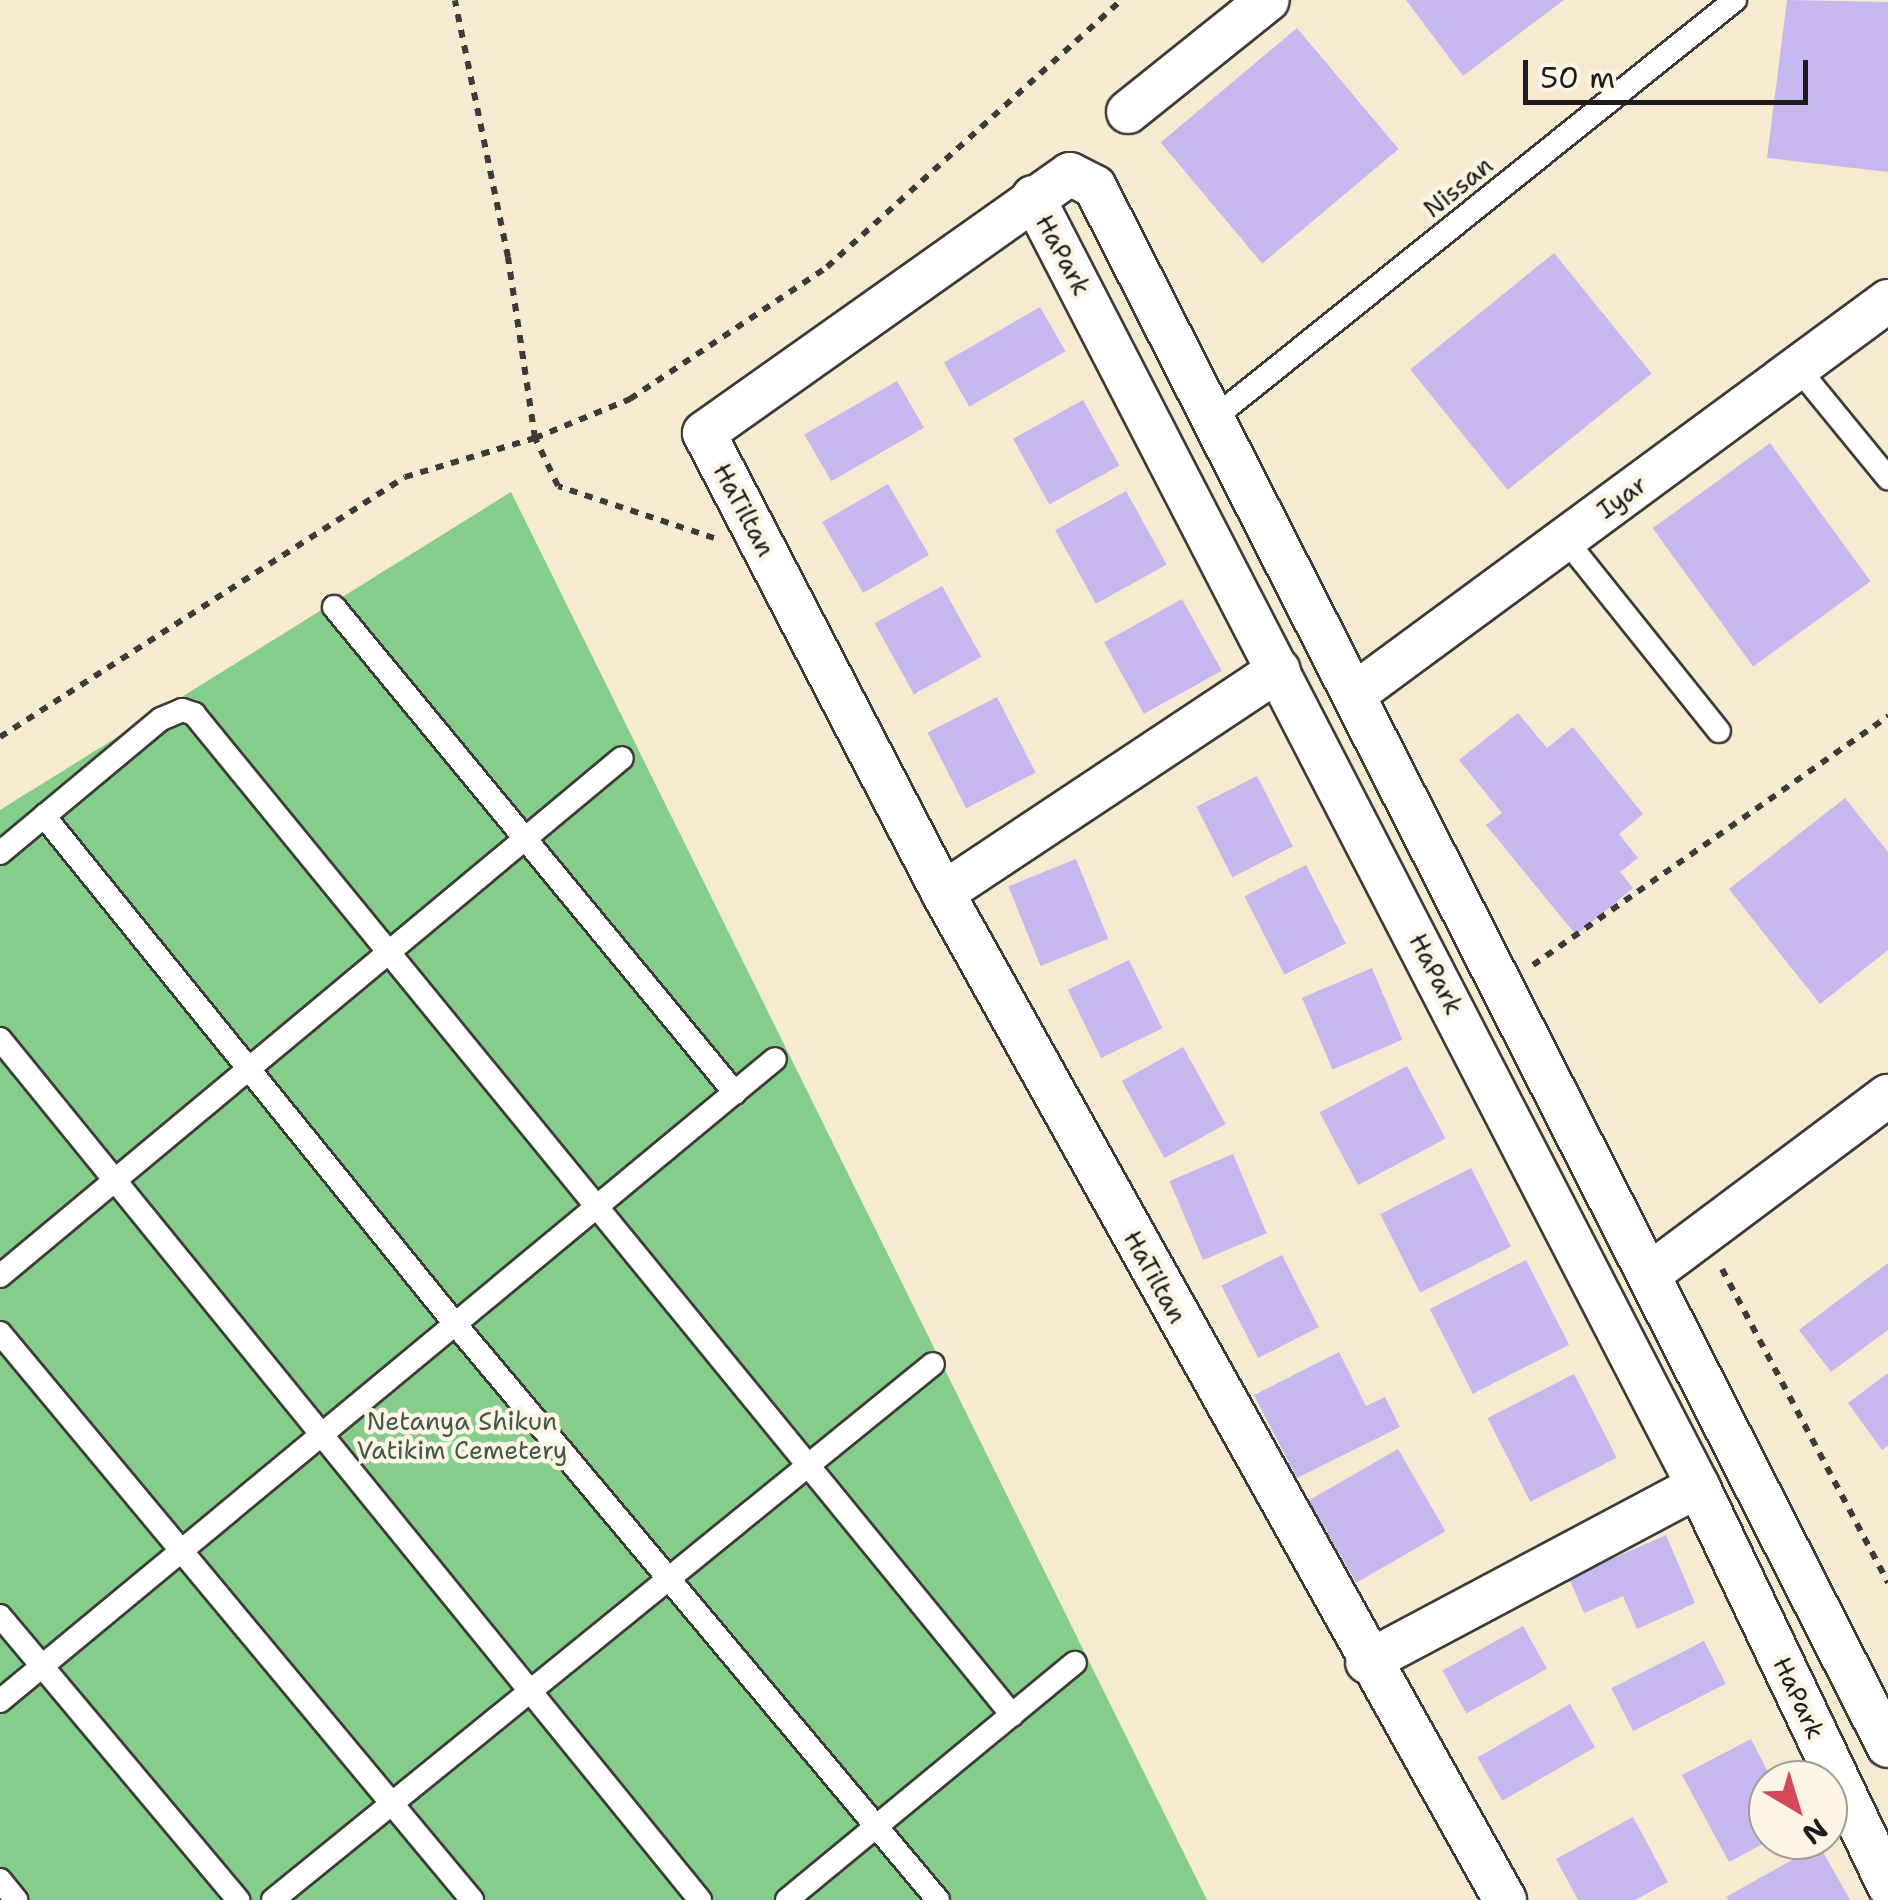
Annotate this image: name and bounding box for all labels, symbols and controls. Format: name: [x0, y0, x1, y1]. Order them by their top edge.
scale bar: [1528, 40, 1813, 102]
text: 50 m: [1540, 57, 1615, 98]
street label: Nissan: [1417, 150, 1499, 224]
street label: HaPark: [1029, 210, 1097, 300]
street label: HaTiltan: [707, 458, 781, 562]
street label: Iyar: [1591, 469, 1653, 525]
street label: HaPark: [1403, 928, 1469, 1020]
street label: HaTiltan: [1117, 1226, 1193, 1328]
park label: Netanya Shikun Vatikim Cemetery: [357, 1407, 567, 1466]
street label: HaPark: [1767, 1652, 1831, 1744]
north arrow: [1748, 1760, 1848, 1860]
text: N: [1795, 1810, 1836, 1854]

